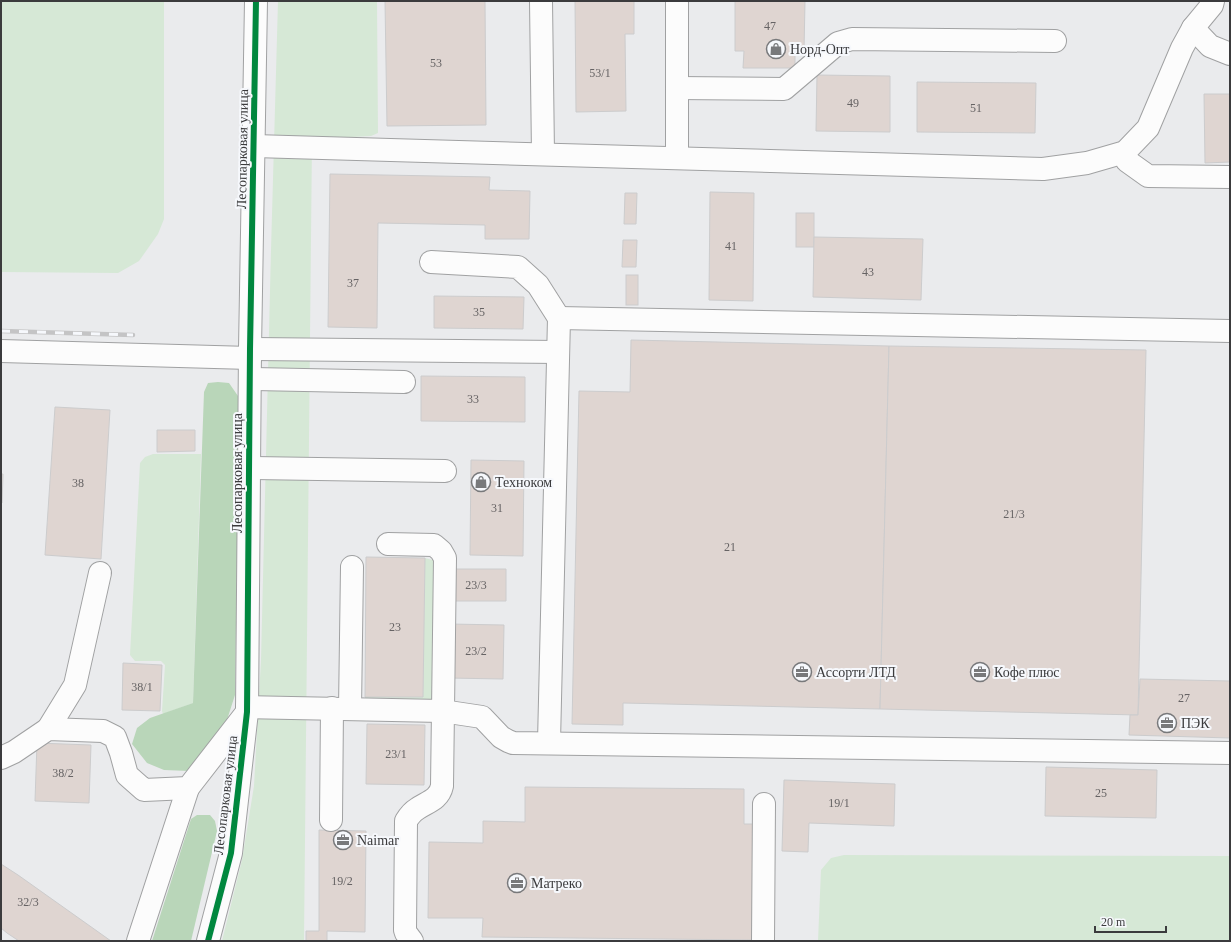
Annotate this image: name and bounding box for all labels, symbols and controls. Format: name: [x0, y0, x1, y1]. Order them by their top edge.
house number: 47: [764, 19, 776, 33]
shop icon: Норд-Опт: [765, 38, 787, 60]
place label: Норд-Опт: [790, 42, 849, 57]
house number: 53: [430, 56, 442, 70]
house number: 53/1: [589, 66, 611, 80]
street label: Лесопарковая улица: [234, 88, 251, 209]
house number: 49: [847, 96, 859, 110]
house number: 51: [970, 101, 982, 115]
house number: 41: [725, 239, 737, 253]
house number: 43: [862, 265, 874, 279]
house number: 37: [347, 276, 359, 290]
house number: 35: [473, 305, 485, 319]
house number: 33: [467, 392, 479, 406]
street label: Лесопарковая улица: [230, 412, 245, 533]
shop icon: Техноком: [470, 471, 492, 493]
place label: Техноком: [495, 475, 552, 490]
house number: 38: [72, 476, 84, 490]
house number: 31: [491, 501, 503, 515]
house number: 21/3: [1003, 507, 1025, 521]
house number: 21: [724, 540, 736, 554]
house number: 23/3: [465, 578, 487, 592]
house number: 23: [389, 620, 401, 634]
house number: 23/2: [465, 644, 487, 658]
office icon: Ассорти ЛТД: [791, 661, 813, 683]
office icon: Кофе плюс: [969, 661, 991, 683]
place label: Ассорти ЛТД: [816, 665, 896, 680]
place label: Кофе плюс: [994, 665, 1060, 680]
house number: 38/1: [131, 680, 153, 694]
house number: 27: [1178, 691, 1190, 705]
office icon: ПЭК: [1156, 712, 1178, 734]
place label: ПЭК: [1181, 716, 1210, 731]
street label: Лесопарковая улица: [211, 734, 240, 856]
house number: 23/1: [385, 747, 407, 761]
house number: 38/2: [52, 766, 74, 780]
house number: 25: [1095, 786, 1107, 800]
house number: 19/1: [828, 796, 850, 810]
office icon: Naimar: [332, 829, 354, 851]
place label: Naimar: [357, 833, 399, 848]
office icon: Матреко: [506, 872, 528, 894]
house number: 19/2: [331, 874, 353, 888]
place label: Матреко: [531, 876, 582, 891]
house number: 32/3: [17, 895, 39, 909]
scale bar: [1095, 908, 1166, 934]
text: 20 m: [1101, 915, 1126, 929]

